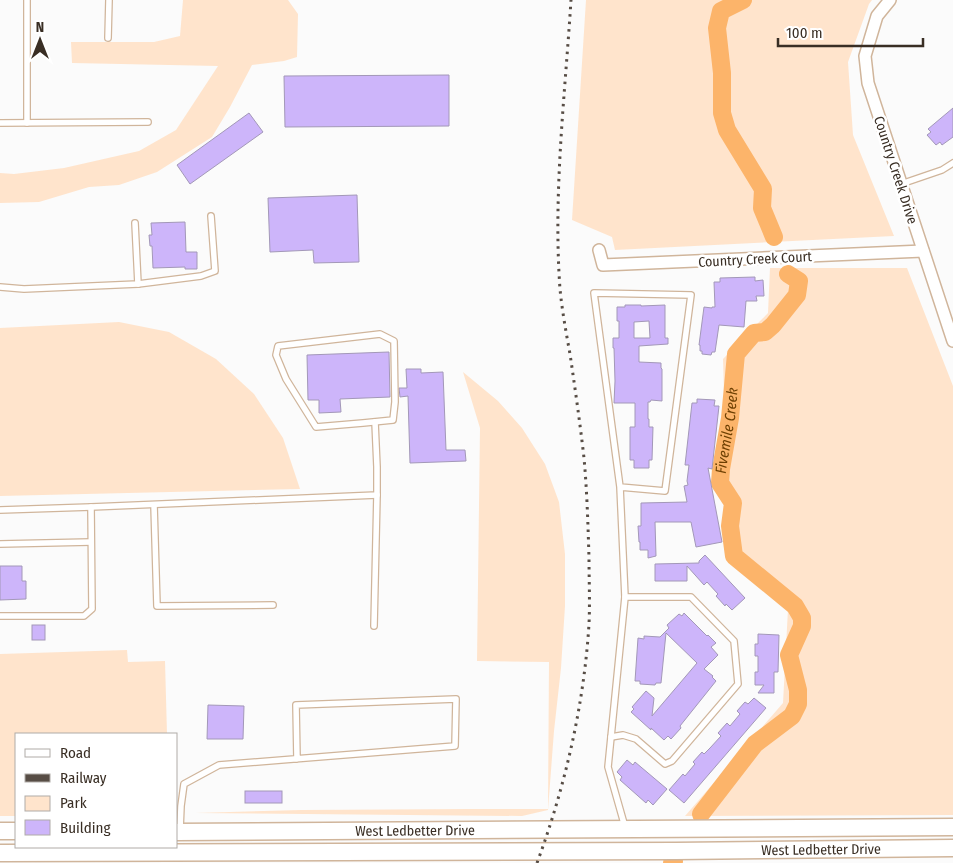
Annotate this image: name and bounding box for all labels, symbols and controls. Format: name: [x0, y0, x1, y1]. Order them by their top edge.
north arrow: [15, 15, 65, 65]
scale bar: [778, 15, 923, 47]
text: N: [36, 19, 44, 36]
text: 100 m: [786, 24, 823, 42]
street label: Country Creek Drive: [870, 114, 921, 226]
street label: Country Creek Court: [698, 248, 813, 271]
water label: Fivemile Creek: [712, 386, 742, 474]
legend: [15, 733, 178, 848]
text: Road: [60, 744, 91, 762]
text: Railway: [60, 769, 107, 787]
text: Park: [60, 794, 87, 812]
text: Building: [60, 819, 111, 837]
street label: West Ledbetter Drive: [355, 822, 475, 840]
street label: West Ledbetter Drive: [761, 841, 881, 859]

